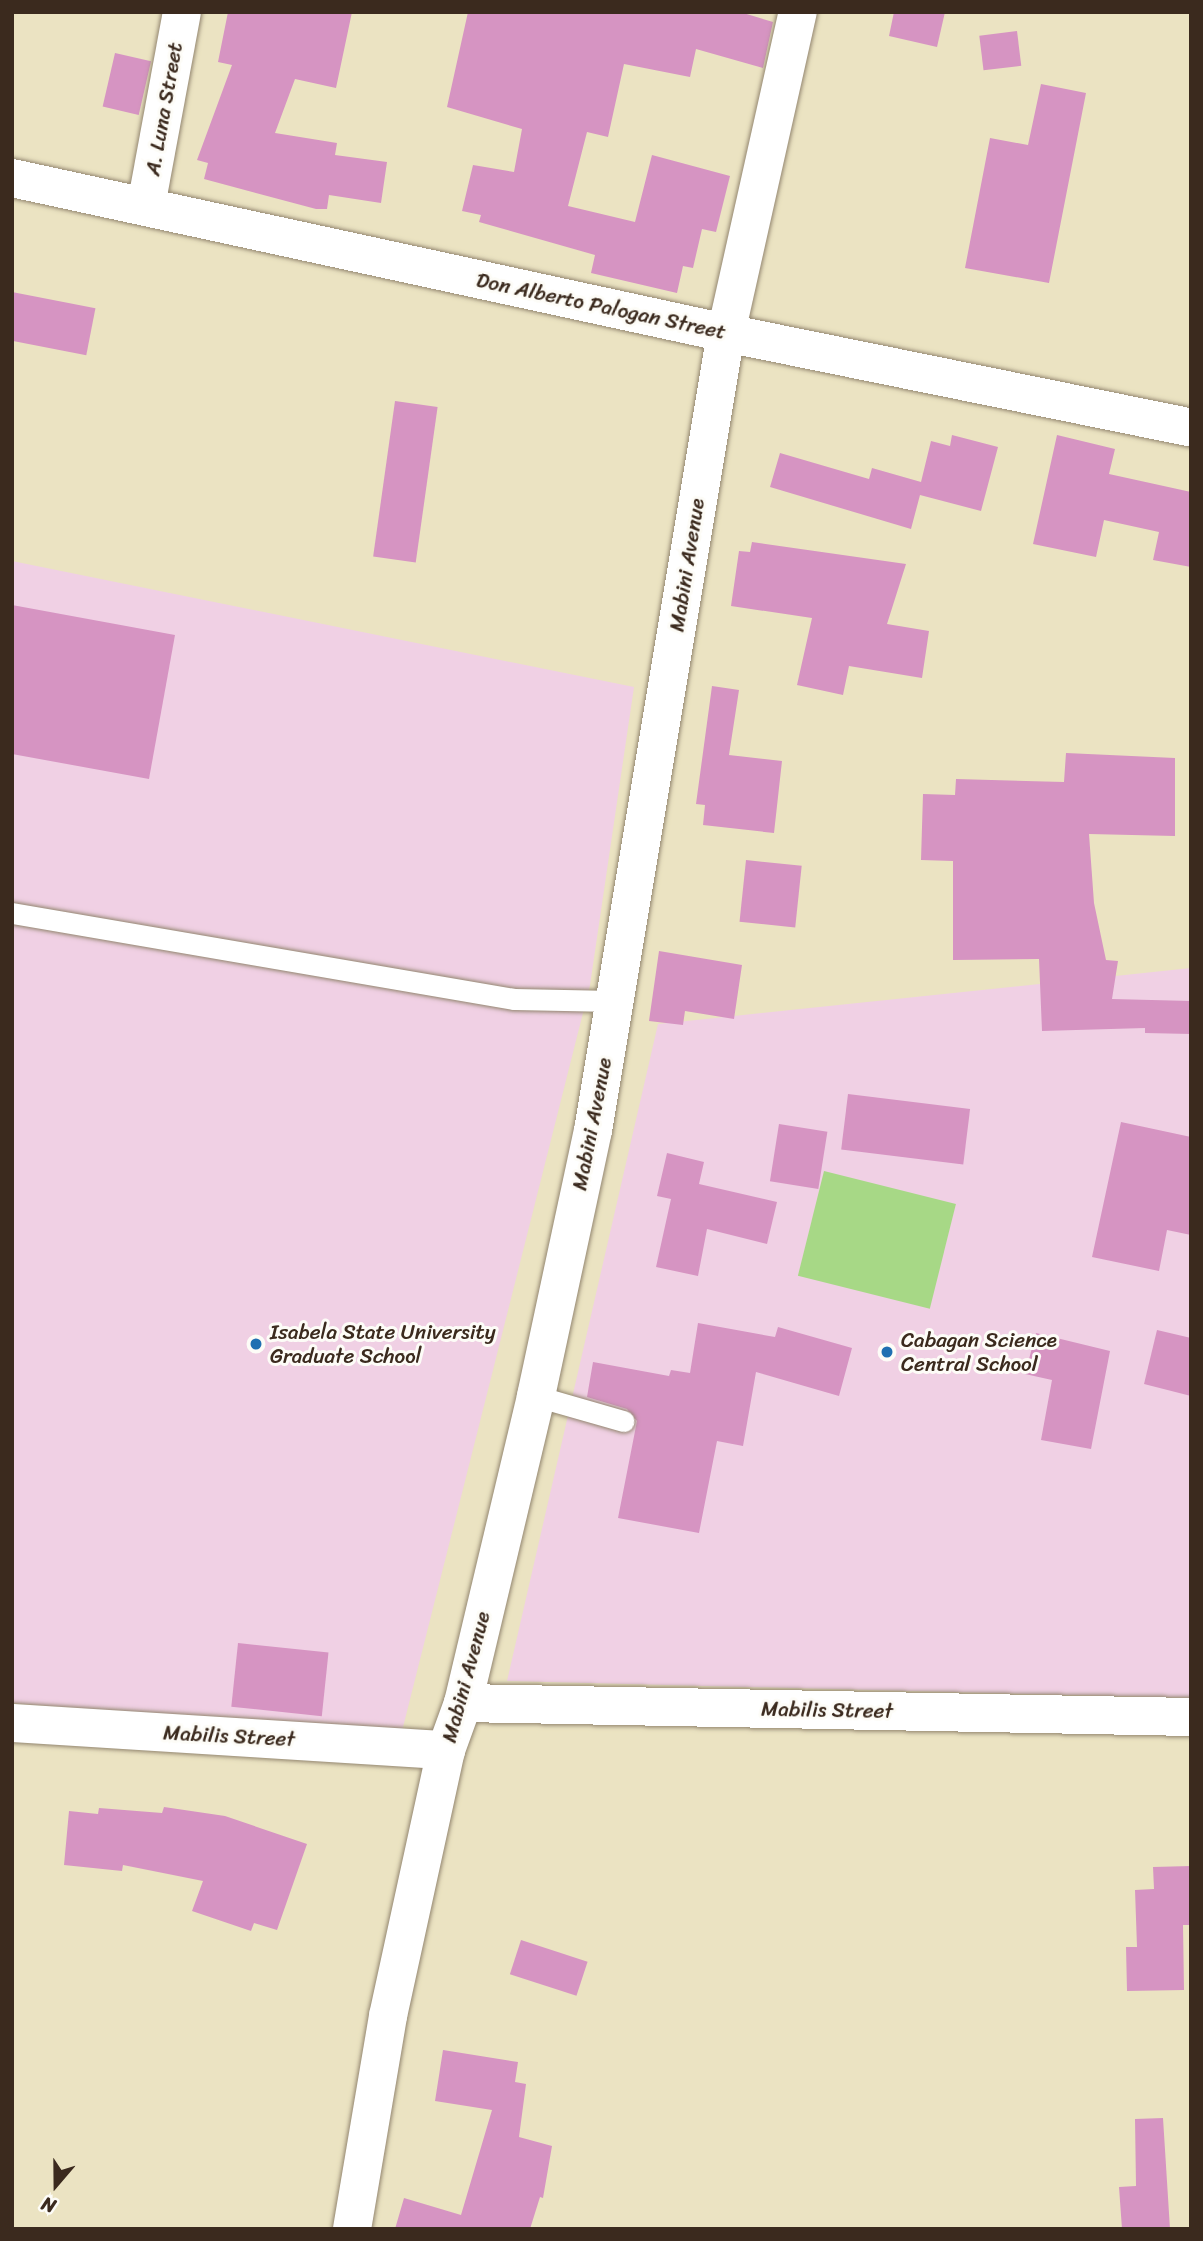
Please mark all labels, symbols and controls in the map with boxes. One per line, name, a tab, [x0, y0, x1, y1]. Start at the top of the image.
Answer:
street label: A. Luna Street	[140, 40, 188, 178]
street label: Don Alberto Palogan Street	[474, 267, 728, 345]
street label: Mabini Avenue	[664, 497, 710, 633]
street label: Mabini Avenue	[567, 1056, 617, 1192]
place label: Isabela State University Graduate School	[270, 1319, 496, 1369]
place label: Cabagan Science Central School	[901, 1327, 1057, 1377]
marker: Isabela State University Graduate School	[248, 1336, 264, 1352]
marker: Cabagan Science Central School	[879, 1344, 895, 1360]
street label: Mabini Avenue	[436, 1609, 496, 1745]
street label: Mabilis Street	[761, 1696, 893, 1724]
street label: Mabilis Street	[162, 1720, 296, 1752]
north arrow	[21, 2150, 91, 2220]
text: N	[37, 2187, 60, 2223]

